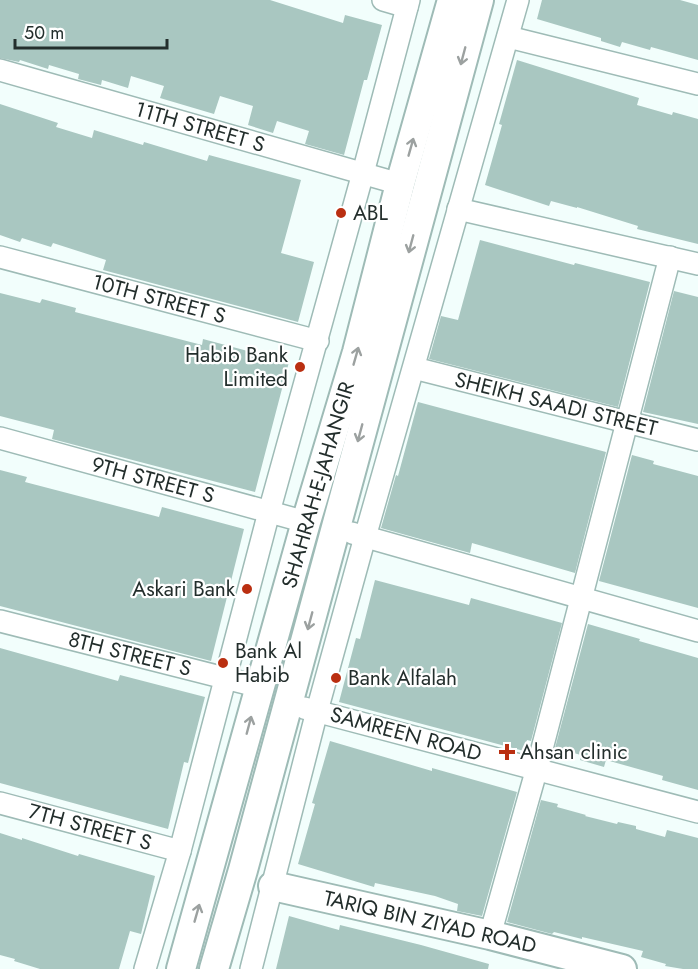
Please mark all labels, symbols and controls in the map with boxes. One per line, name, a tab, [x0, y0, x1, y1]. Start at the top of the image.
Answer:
scale bar	[15, 12, 166, 50]
text: 50 m	[24, 20, 64, 46]
one-way arrow	[457, 47, 468, 66]
street label: 11TH STREET S	[132, 94, 268, 160]
one-way arrow	[406, 138, 417, 157]
place label: ABL	[353, 198, 389, 228]
marker: ABL	[334, 206, 348, 220]
one-way arrow	[405, 235, 417, 254]
street label: 10TH STREET S	[89, 267, 229, 331]
place label: Habib Bank Limited	[185, 340, 289, 394]
one-way arrow	[351, 347, 362, 366]
marker: Habib Bank Limited	[293, 360, 307, 374]
street label: SHEIKH SAADI STREET	[452, 364, 661, 444]
street label: SHAHRAH-E-JAHANGIR	[274, 378, 362, 592]
one-way arrow	[354, 423, 366, 442]
street label: 9TH STREET S	[88, 449, 218, 511]
place label: Askari Bank	[132, 574, 236, 604]
marker: Askari Bank	[240, 582, 254, 596]
one-way arrow	[304, 611, 315, 630]
street label: 8TH STREET S	[65, 624, 195, 684]
place label: Bank Al Habib	[235, 636, 302, 690]
marker: Bank Al Habib	[216, 656, 230, 670]
place label: Bank Alfalah	[348, 663, 457, 693]
marker: Bank Alfalah	[329, 671, 343, 685]
street label: SAMREEN ROAD	[327, 699, 485, 769]
one-way arrow	[244, 716, 256, 735]
place label: Ahsan clinic	[520, 737, 628, 767]
marker: Ahsan clinic	[498, 743, 516, 761]
street label: 7TH STREET S	[25, 796, 155, 858]
street label: TARIQ BIN ZIYAD ROAD	[321, 883, 539, 961]
one-way arrow	[192, 904, 203, 923]

